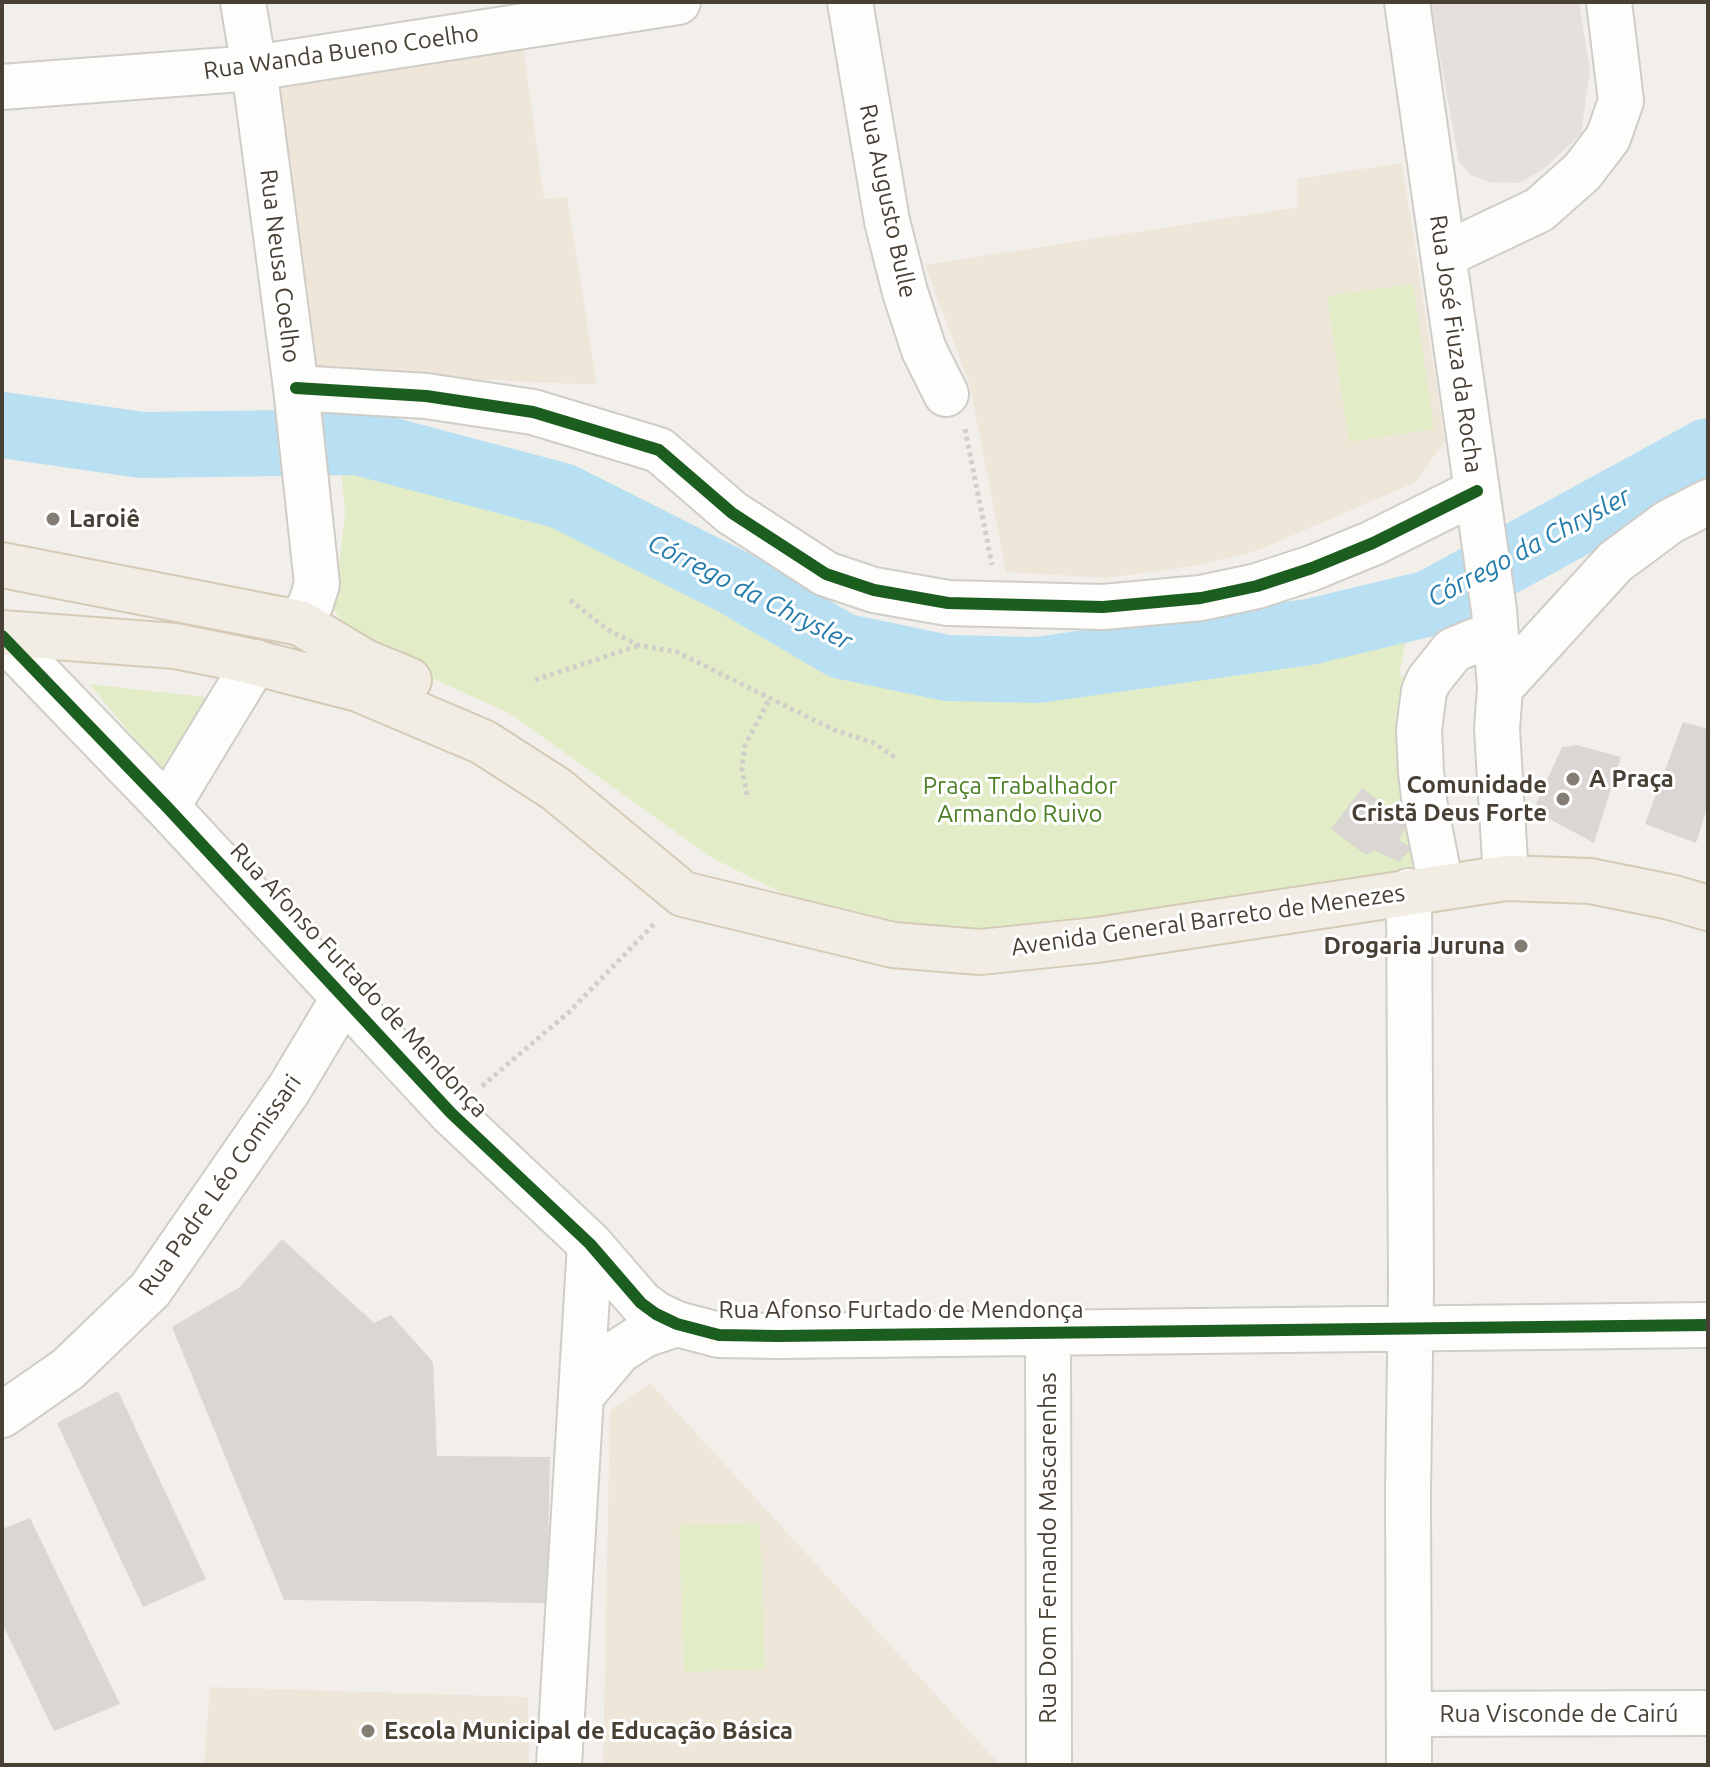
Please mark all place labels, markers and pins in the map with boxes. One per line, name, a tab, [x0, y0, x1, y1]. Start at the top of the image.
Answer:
place label: Laroiê	[69, 505, 140, 533]
marker: Laroiê	[44, 510, 62, 528]
place label: A Praça	[1589, 765, 1674, 793]
marker: A Praça	[1564, 770, 1582, 788]
place label: Comunidade Cristã Deus Forte	[1351, 771, 1547, 827]
marker: Comunidade Cristã Deus Forte	[1554, 790, 1572, 808]
place label: Drogaria Juruna	[1323, 932, 1505, 960]
marker: Drogaria Juruna	[1512, 937, 1530, 955]
place label: Escola Municipal de Educação Básica	[384, 1717, 793, 1745]
marker: Escola Municipal de Educação Básica	[359, 1722, 377, 1740]

